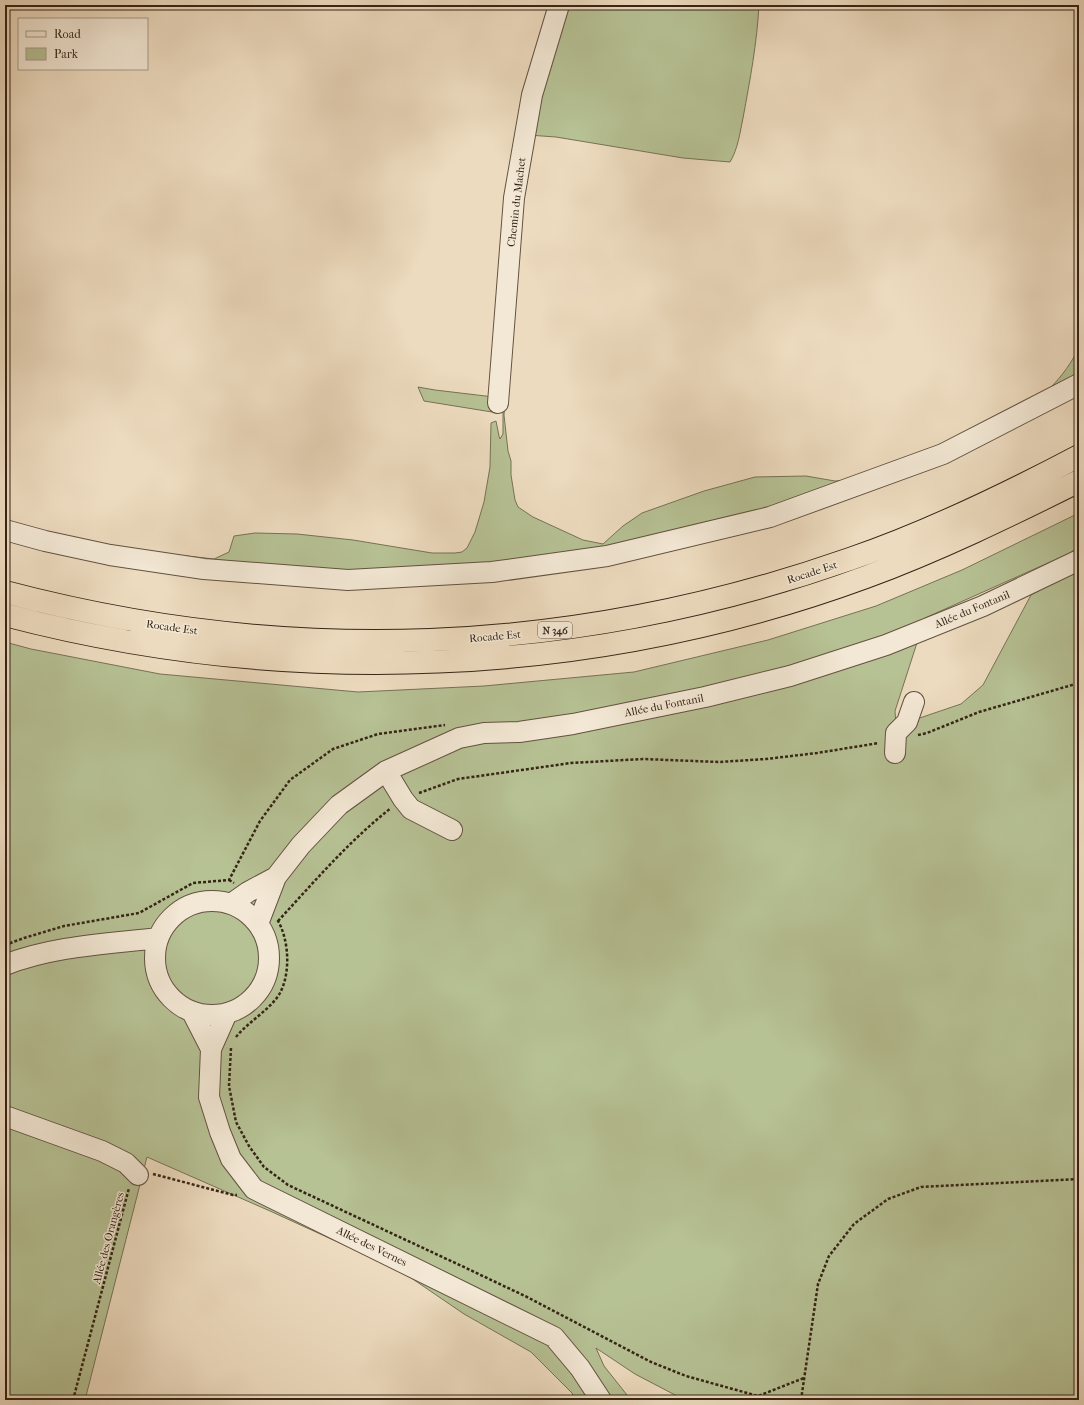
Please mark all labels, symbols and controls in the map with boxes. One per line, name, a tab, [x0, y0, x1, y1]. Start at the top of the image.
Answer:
legend	[18, 18, 148, 70]
text: Road	[54, 27, 81, 41]
text: Park	[54, 47, 79, 61]
street label: Chemin du Machet	[505, 156, 528, 248]
street label: Rocade Est	[785, 558, 839, 587]
street label: Allée du Fontanil	[932, 588, 1012, 632]
street label: Rocade Est	[145, 617, 199, 638]
road number: N 346	[538, 622, 572, 638]
street label: Rocade Est	[469, 628, 521, 645]
street label: Allée du Fontanil	[622, 691, 705, 720]
street label: Allée des Orangères	[90, 1191, 127, 1286]
street label: Allée des Vernes	[334, 1223, 409, 1269]

